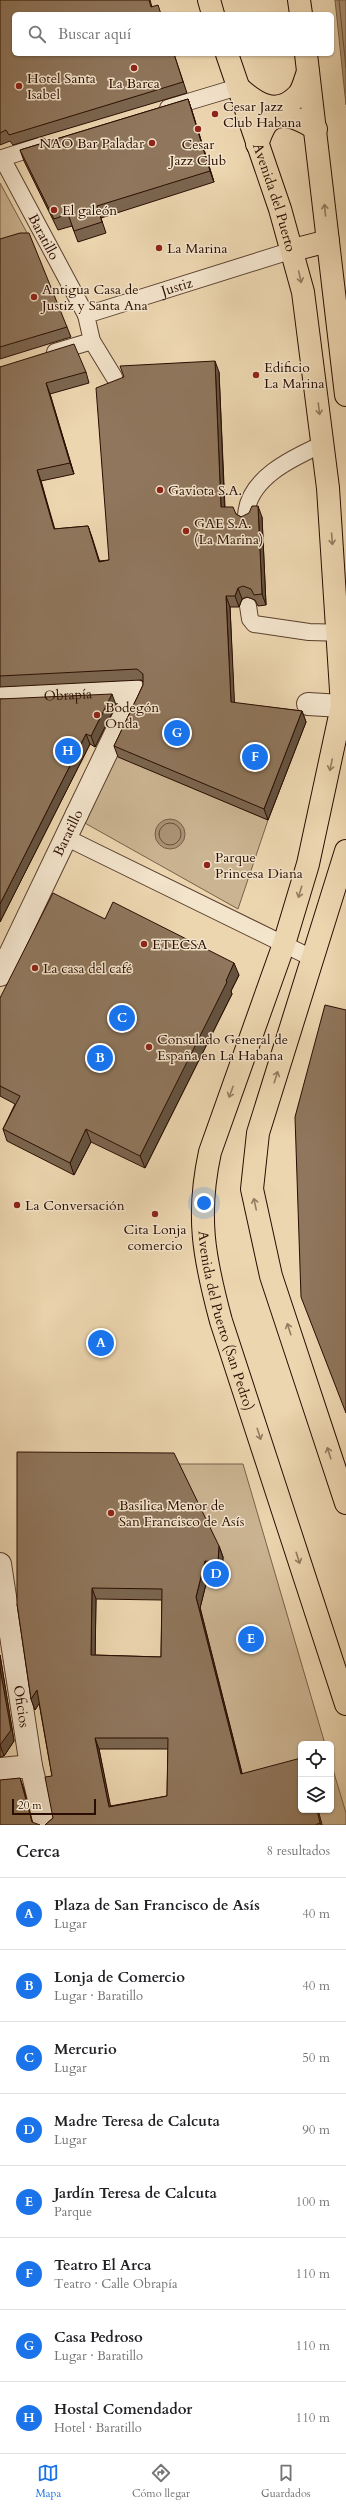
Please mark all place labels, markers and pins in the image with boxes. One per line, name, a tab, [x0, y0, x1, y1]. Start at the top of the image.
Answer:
marker: La Barca	[129, 63, 139, 73]
place label: Hotel Santa Isabel	[27, 69, 96, 104]
place label: La Barca	[108, 74, 160, 93]
marker: Hotel Santa Isabel	[14, 81, 24, 91]
place label: Cesar Jazz Club Habana	[223, 97, 302, 132]
marker: Cesar Jazz Club Habana	[210, 109, 220, 119]
marker: Cesar Jazz Club	[193, 124, 203, 134]
place label: NAO Bar Paladar	[39, 134, 145, 153]
place label: Cesar Jazz Club	[168, 135, 226, 170]
marker: NAO Bar Paladar	[147, 138, 157, 148]
place label: El galeón	[62, 201, 117, 220]
marker: El galeón	[49, 205, 59, 215]
place label: La Marina	[167, 239, 228, 258]
marker: La Marina	[154, 243, 164, 253]
place label: Antigua Casa de Justiz y Santa Ana	[40, 280, 148, 315]
marker: Antigua Casa de Justiz y Santa Ana	[29, 292, 39, 302]
place label: Edificio La Marina	[264, 358, 325, 393]
marker: Edificio La Marina	[251, 370, 261, 380]
place label: Gaviota S.A.	[168, 481, 242, 500]
marker: Gaviota S.A.	[155, 485, 165, 495]
place label: GAE S.A. (La Marina)	[194, 514, 263, 549]
marker: GAE S.A. (La Marina)	[181, 526, 191, 536]
place label: Bodegón Onda	[105, 698, 159, 733]
marker: Bodegón Onda	[92, 710, 102, 720]
pin: G	[164, 718, 190, 748]
pin: H	[55, 736, 81, 766]
pin: F	[242, 742, 268, 772]
place label: Parque Princesa Diana	[215, 848, 303, 883]
marker: Parque Princesa Diana	[202, 860, 212, 870]
place label: ETECSA	[152, 935, 207, 954]
marker: ETECSA	[139, 939, 149, 949]
place label: La casa del café	[43, 959, 132, 978]
marker: La casa del café	[30, 963, 40, 973]
pin: C	[109, 1003, 135, 1033]
place label: Consulado General de España en La Habana	[157, 1030, 288, 1065]
marker: Consulado General de España en La Habana	[144, 1042, 154, 1052]
pin: B	[87, 1043, 113, 1073]
place label: La Conversación	[25, 1196, 125, 1215]
marker: La Conversación	[12, 1200, 22, 1210]
marker: Cita Lonja comercio	[150, 1209, 160, 1219]
place label: Cita Lonja comercio	[124, 1220, 186, 1255]
pin: A	[88, 1328, 114, 1358]
place label: Basilica Menor de San Francisco de Asís	[119, 1496, 245, 1531]
marker: Basilica Menor de San Francisco de Asís	[106, 1508, 116, 1518]
pin: D	[203, 1559, 229, 1589]
pin: E	[238, 1624, 264, 1654]

